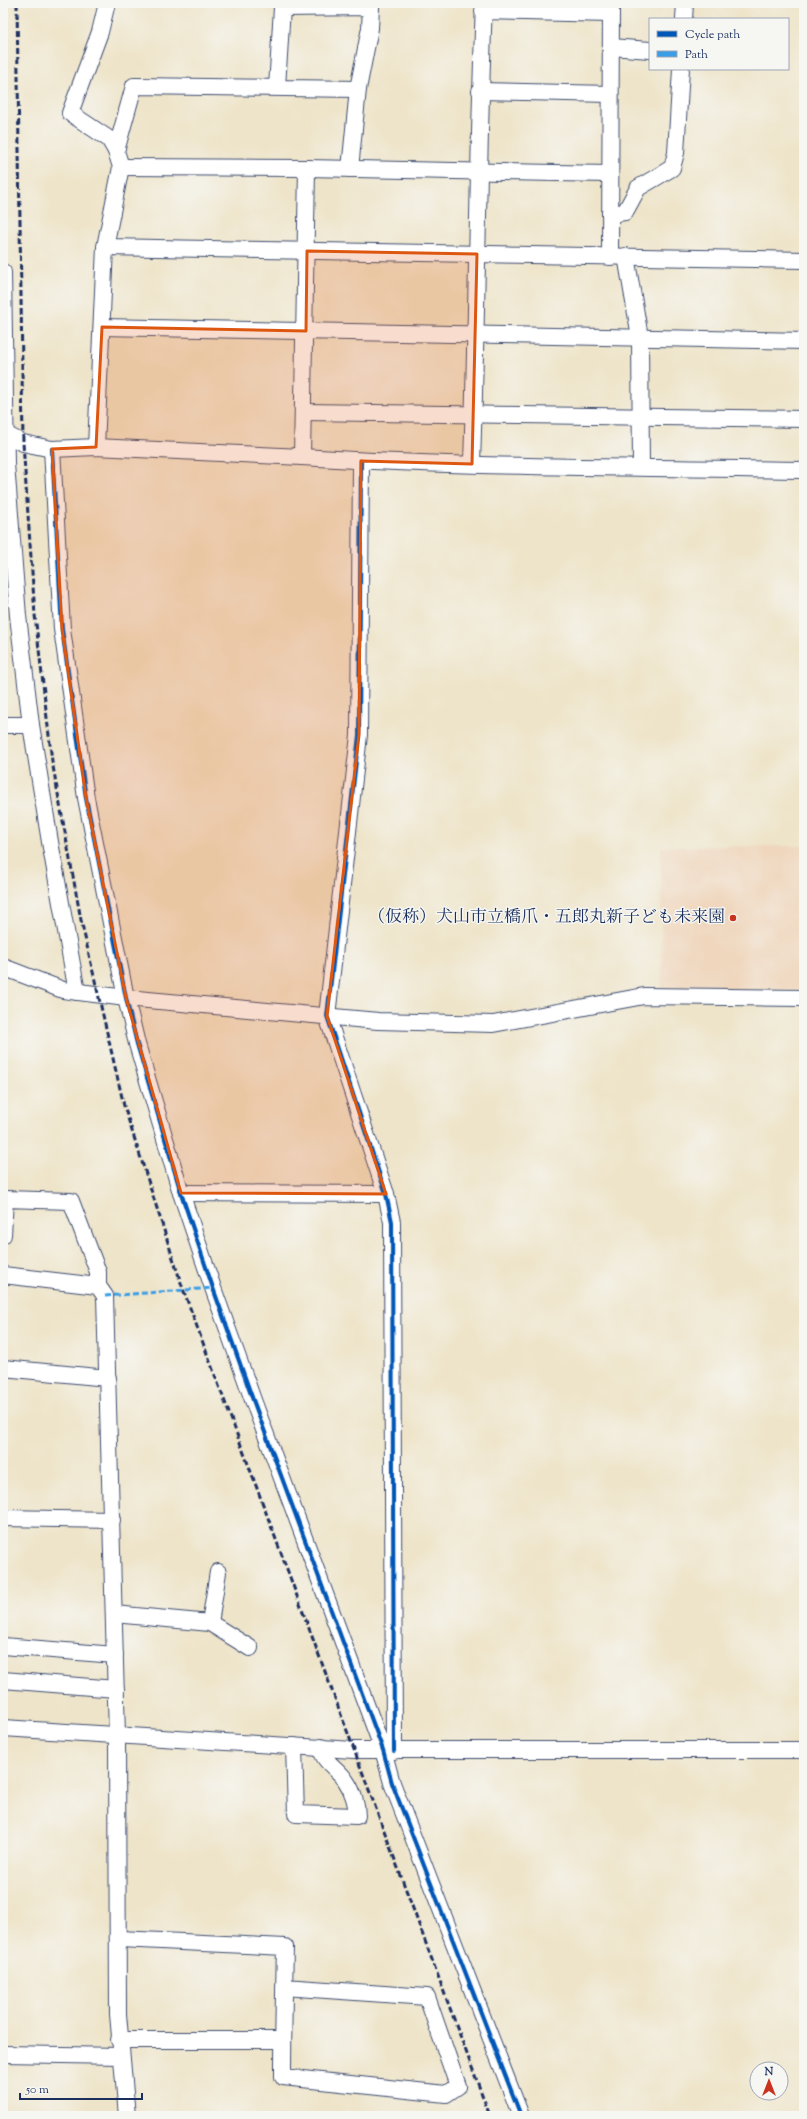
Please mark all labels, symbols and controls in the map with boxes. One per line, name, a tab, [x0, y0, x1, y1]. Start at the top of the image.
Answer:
legend	[649, 18, 789, 70]
text: Cycle path	[685, 26, 740, 44]
text: Path	[685, 46, 708, 64]
place label: （仮称）犬山市立橋爪・五郎丸新子ども未来園	[368, 906, 725, 930]
marker: （仮称）犬山市立橋爪・五郎丸新子ども未来園	[728, 913, 738, 923]
north arrow	[749, 2061, 789, 2101]
text: N	[764, 2064, 774, 2080]
scale bar	[20, 2075, 142, 2101]
text: 50 m	[25, 2081, 49, 2099]

